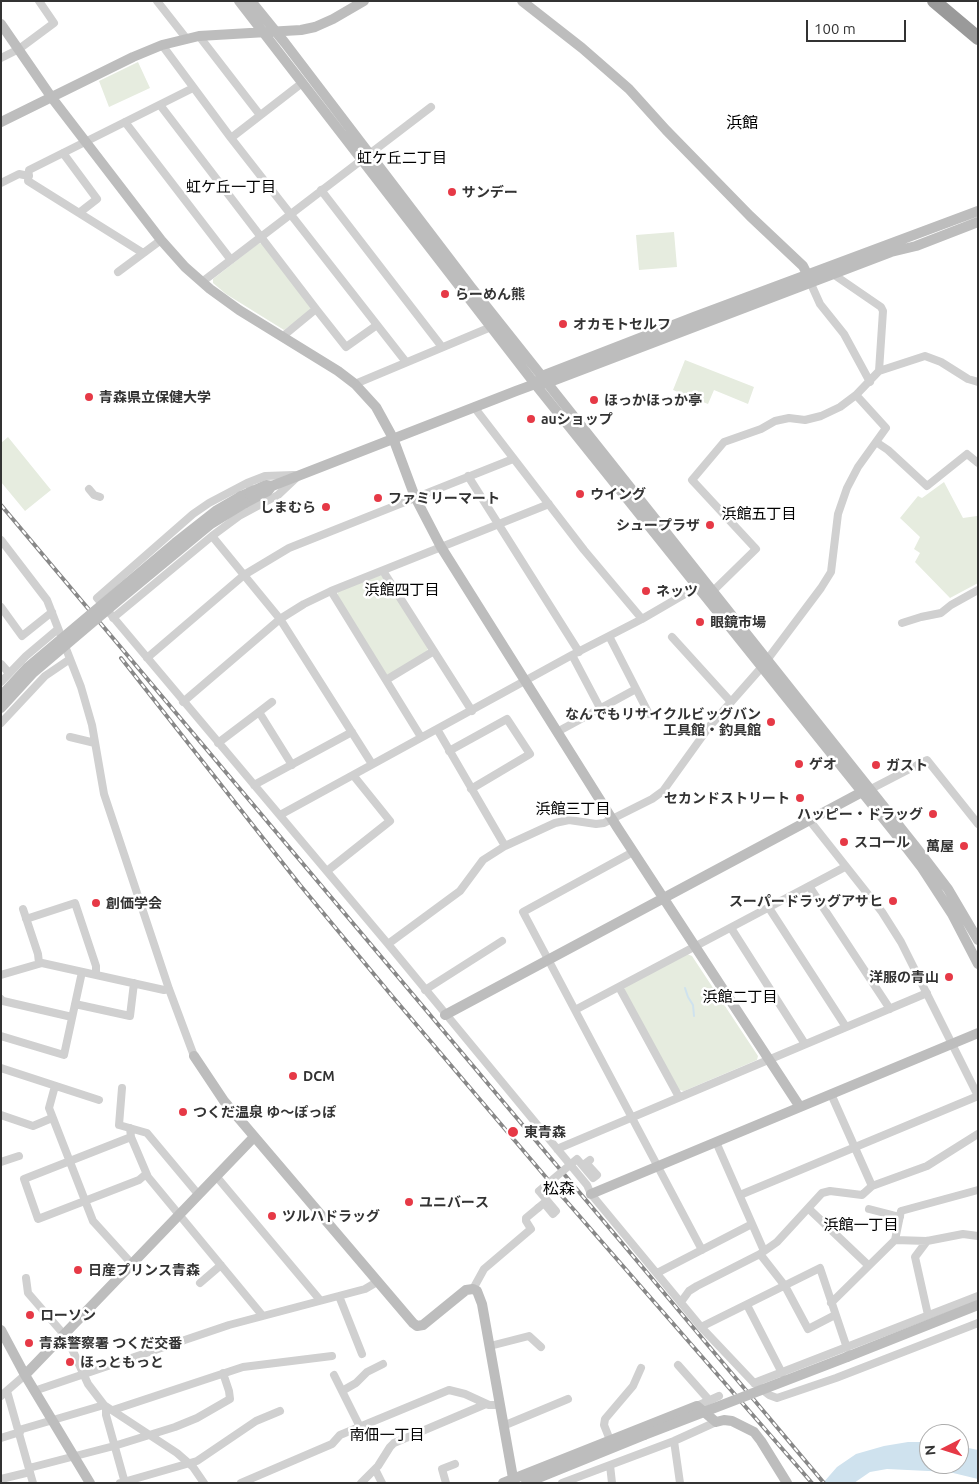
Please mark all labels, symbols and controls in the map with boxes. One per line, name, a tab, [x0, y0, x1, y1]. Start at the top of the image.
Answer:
scale bar	[809, 10, 909, 42]
text: 100 m	[814, 20, 856, 37]
district label: 浜館	[726, 113, 758, 133]
district label: 虹ケ丘二丁目	[357, 149, 447, 167]
district label: 虹ケ丘一丁目	[186, 178, 276, 196]
place label: サンデー	[462, 184, 518, 200]
marker: サンデー	[446, 186, 458, 198]
place label: らーめん熊	[455, 286, 525, 302]
marker: らーめん熊	[439, 288, 451, 300]
place label: オカモトセルフ	[573, 316, 671, 332]
marker: オカモトセルフ	[557, 318, 569, 330]
place label: 青森県立保健大学	[99, 389, 211, 405]
marker: 青森県立保健大学	[83, 391, 95, 403]
place label: ほっかほっか亭	[604, 392, 702, 408]
marker: ほっかほっか亭	[588, 394, 600, 406]
place label: auショップ	[541, 411, 613, 427]
marker: auショップ	[525, 413, 537, 425]
place label: ウイング	[590, 486, 646, 502]
marker: ウイング	[574, 488, 586, 500]
place label: ファミリーマート	[388, 490, 500, 506]
marker: ファミリーマート	[372, 492, 384, 504]
place label: しまむら	[260, 499, 316, 515]
marker: しまむら	[320, 501, 332, 513]
district label: 浜館五丁目	[722, 505, 796, 523]
place label: シュープラザ	[616, 517, 700, 533]
marker: シュープラザ	[704, 519, 716, 531]
district label: 浜館四丁目	[365, 581, 439, 599]
place label: ネッツ	[656, 583, 698, 599]
marker: ネッツ	[640, 585, 652, 597]
place label: 眼鏡市場	[710, 614, 766, 630]
marker: 眼鏡市場	[694, 616, 706, 628]
place label: なんでもリサイクルビッグバン 工具館・釣具館	[565, 706, 761, 739]
marker: なんでもリサイクルビッグバン 工具館・釣具館	[765, 716, 777, 728]
place label: ゲオ	[809, 756, 837, 772]
place label: ガスト	[886, 757, 928, 773]
marker: ゲオ	[793, 758, 805, 770]
marker: ガスト	[870, 759, 882, 771]
place label: セカンドストリート	[664, 790, 790, 806]
marker: セカンドストリート	[794, 792, 806, 804]
district label: 浜館三丁目	[536, 800, 610, 818]
place label: ハッピー・ドラッグ	[797, 806, 923, 822]
marker: ハッピー・ドラッグ	[927, 808, 939, 820]
place label: スコール	[854, 834, 910, 850]
marker: スコール	[838, 836, 850, 848]
place label: 萬屋	[926, 838, 954, 854]
marker: 萬屋	[958, 840, 970, 852]
place label: スーパードラッグアサヒ	[729, 893, 883, 909]
place label: 創価学会	[106, 895, 162, 911]
marker: スーパードラッグアサヒ	[887, 895, 899, 907]
marker: 創価学会	[90, 897, 102, 909]
place label: 洋服の青山	[869, 969, 939, 985]
marker: 洋服の青山	[943, 971, 955, 983]
district label: 浜館二丁目	[703, 988, 777, 1006]
place label: DCM	[303, 1068, 335, 1084]
marker: DCM	[287, 1070, 299, 1082]
place label: つくだ温泉 ゆ～ぽっぽ	[193, 1104, 336, 1120]
marker: つくだ温泉 ゆ～ぽっぽ	[177, 1106, 189, 1118]
place label: 東青森	[524, 1124, 566, 1140]
marker: 東青森	[506, 1125, 520, 1139]
district label: 松森	[543, 1179, 575, 1199]
place label: ユニバース	[419, 1194, 489, 1210]
marker: ユニバース	[403, 1196, 415, 1208]
place label: ツルハドラッグ	[282, 1208, 380, 1224]
marker: ツルハドラッグ	[266, 1210, 278, 1222]
district label: 浜館一丁目	[824, 1216, 898, 1234]
place label: 日産プリンス青森	[88, 1262, 200, 1278]
marker: 日産プリンス青森	[72, 1264, 84, 1276]
place label: ローソン	[40, 1307, 96, 1323]
marker: ローソン	[24, 1309, 36, 1321]
place label: 青森警察署 つくだ交番	[39, 1335, 182, 1351]
marker: 青森警察署 つくだ交番	[23, 1337, 35, 1349]
place label: ほっともっと	[80, 1354, 164, 1370]
marker: ほっともっと	[64, 1356, 76, 1368]
north arrow	[919, 1424, 969, 1474]
district label: 南佃一丁目	[350, 1426, 424, 1444]
text: N	[922, 1444, 938, 1456]

